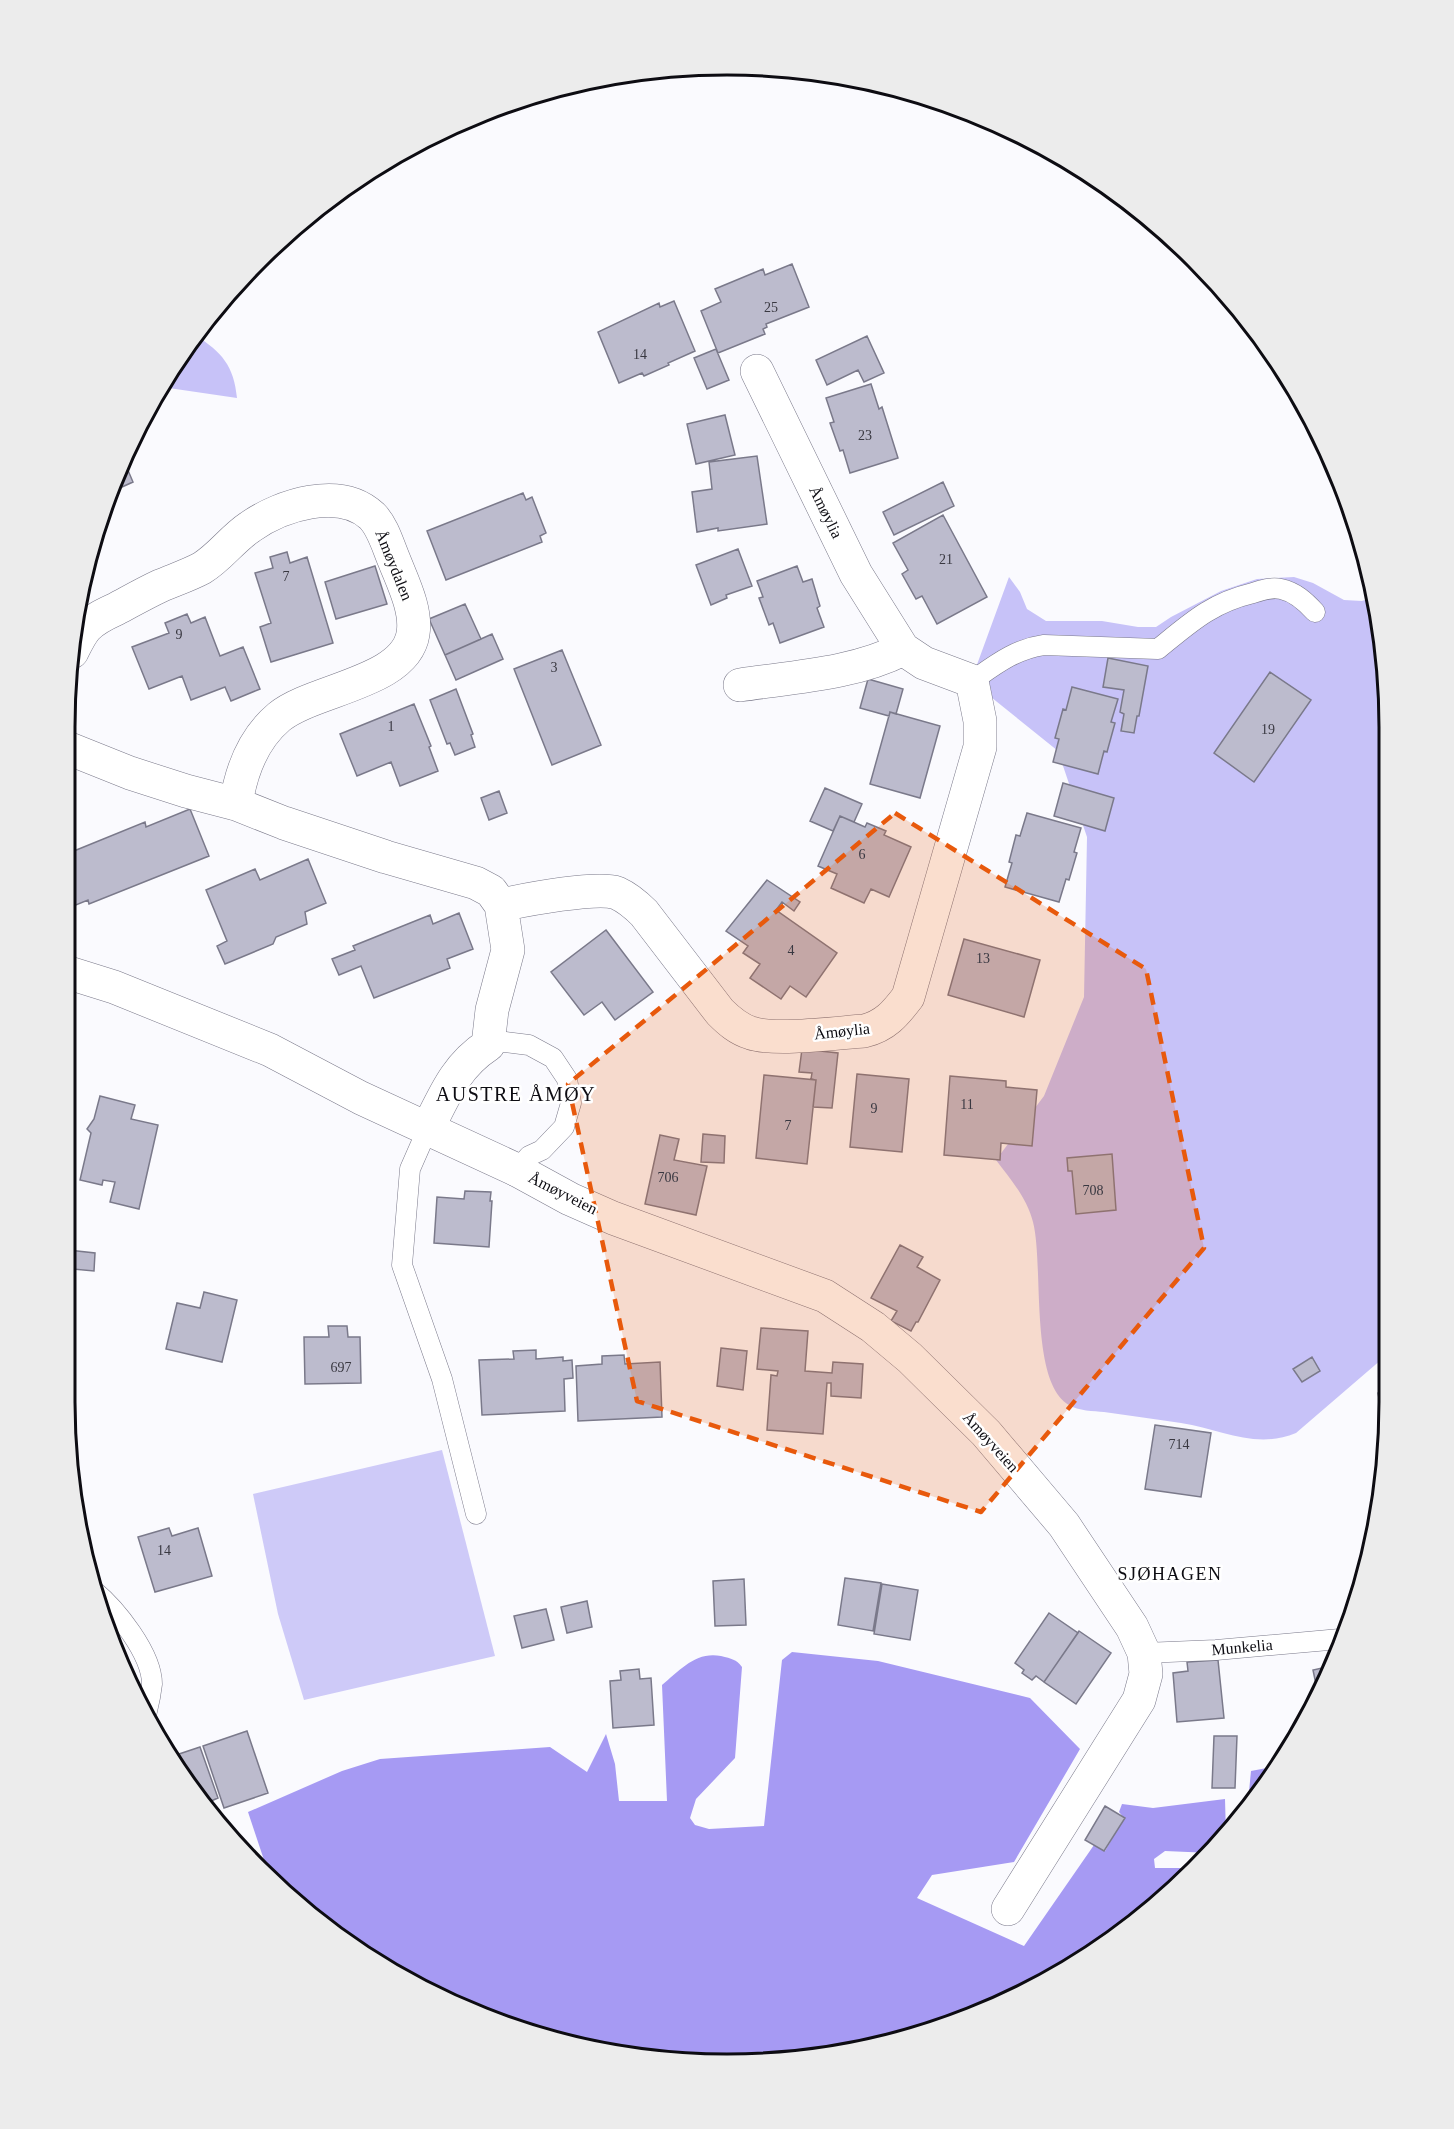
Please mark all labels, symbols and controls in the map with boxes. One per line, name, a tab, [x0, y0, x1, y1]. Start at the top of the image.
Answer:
house number: 25	[764, 300, 778, 315]
house number: 14	[633, 347, 647, 362]
house number: 23	[858, 428, 872, 443]
street label: Åmøylia	[805, 483, 846, 541]
street label: Åmøydalen	[371, 527, 416, 603]
house number: 21	[939, 552, 953, 567]
house number: 7	[283, 569, 290, 584]
house number: 9	[176, 627, 183, 642]
house number: 3	[551, 660, 558, 675]
house number: 1	[388, 719, 395, 734]
house number: 19	[1261, 722, 1275, 737]
house number: 6	[859, 847, 866, 862]
house number: 4	[788, 943, 795, 958]
house number: 13	[976, 951, 990, 966]
street label: Åmøylia	[813, 1020, 871, 1043]
district label: AUSTRE ÅMØY	[436, 1083, 596, 1105]
house number: 11	[960, 1097, 974, 1112]
house number: 9	[871, 1101, 878, 1116]
house number: 7	[785, 1118, 792, 1133]
street label: Åmøyveien	[525, 1168, 600, 1218]
house number: 706	[658, 1170, 679, 1185]
house number: 708	[1083, 1183, 1104, 1198]
house number: 697	[331, 1360, 352, 1375]
street label: Åmøyveien	[959, 1409, 1022, 1476]
house number: 714	[1169, 1437, 1190, 1452]
house number: 14	[157, 1543, 171, 1558]
district label: SJØHAGEN	[1117, 1564, 1223, 1584]
street label: Munkelia	[1211, 1636, 1273, 1658]

